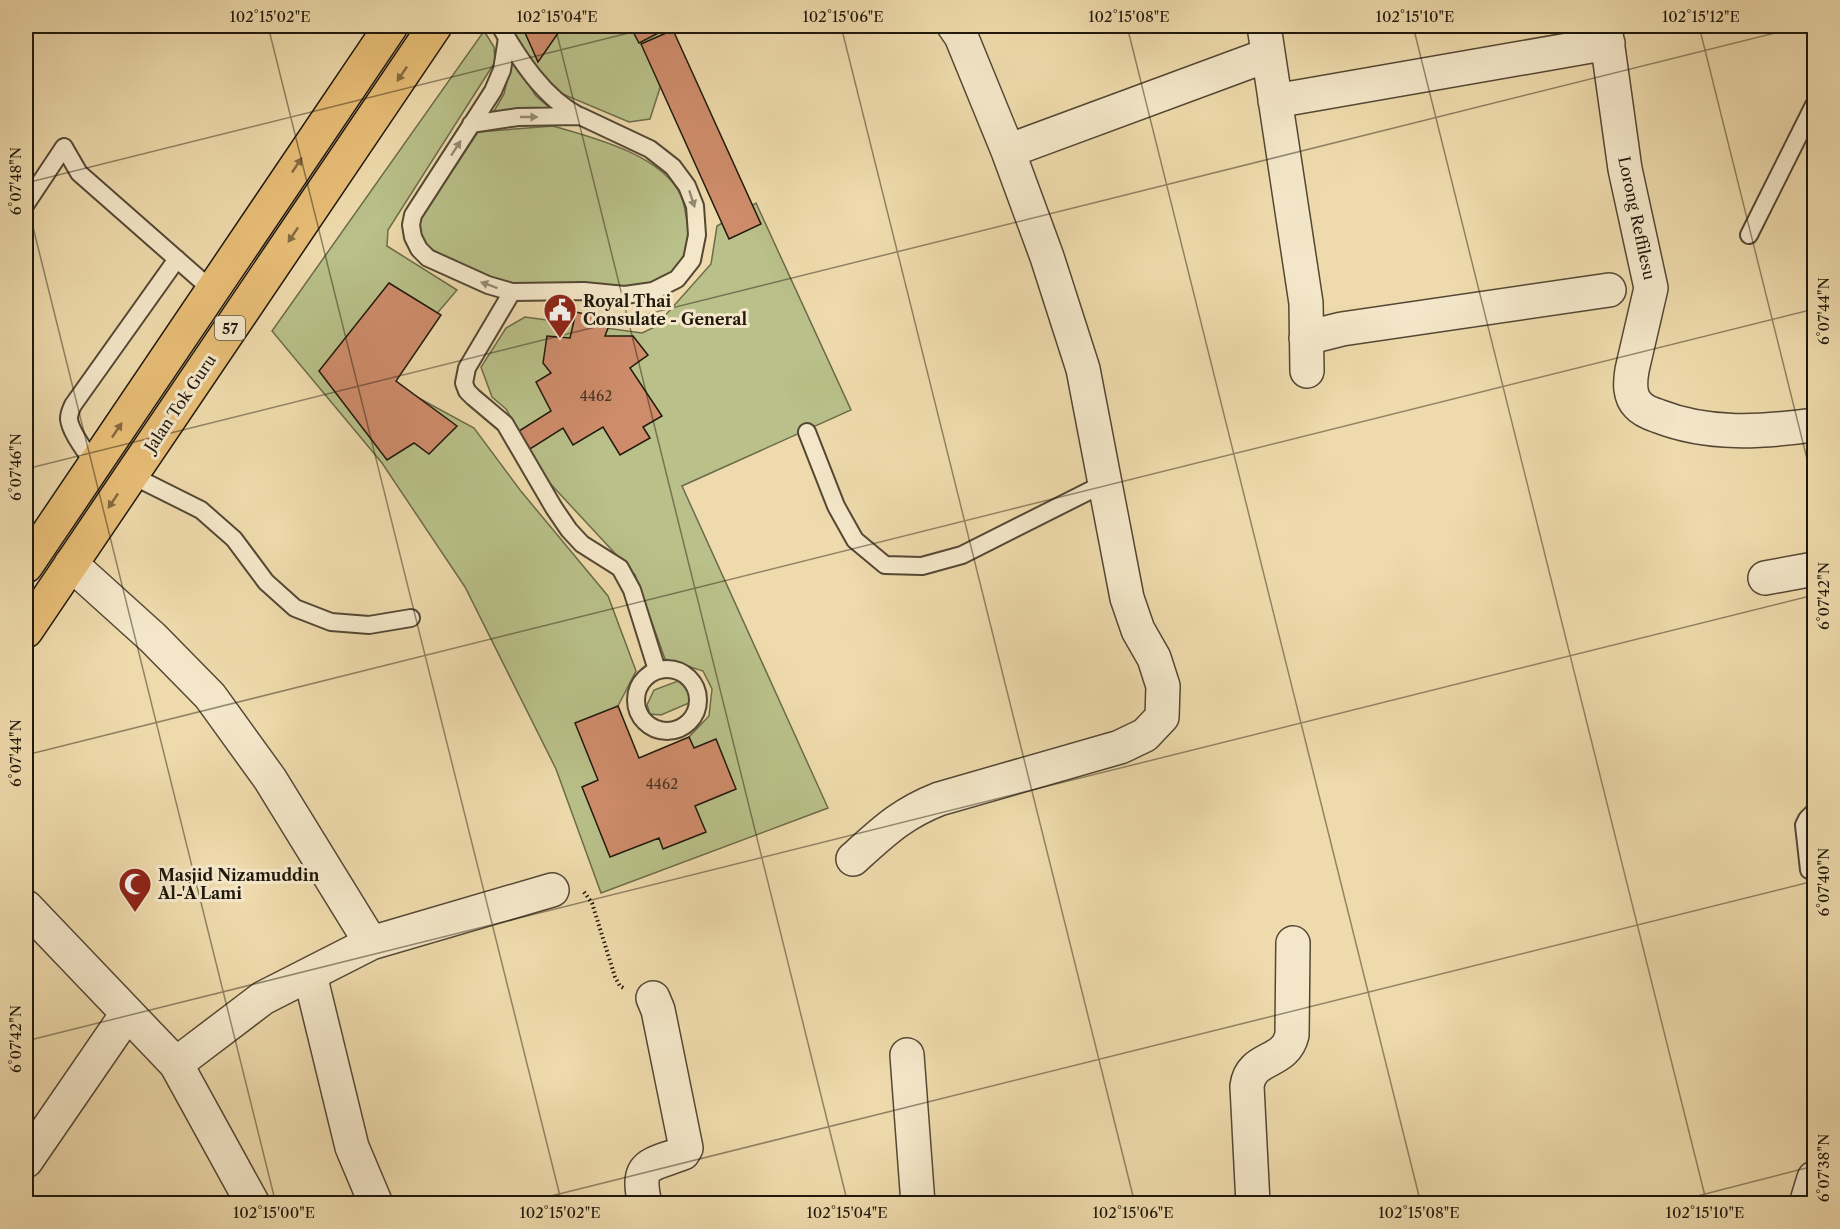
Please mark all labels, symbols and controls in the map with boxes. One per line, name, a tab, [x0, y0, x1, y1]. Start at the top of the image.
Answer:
text: 102°15'02"E	[229, 7, 311, 26]
text: 102°15'04"E	[516, 7, 598, 26]
text: 102°15'06"E	[802, 7, 884, 26]
text: 102°15'08"E	[1088, 7, 1170, 26]
text: 102°15'10"E	[1376, 7, 1454, 26]
text: 102°15'12"E	[1662, 7, 1740, 26]
one-way arrow	[397, 66, 408, 82]
one-way arrow	[519, 112, 538, 122]
one-way arrow	[450, 140, 461, 156]
text: 6°07'48"N	[6, 147, 25, 215]
street label: Lorong Reffilesu	[1614, 154, 1660, 282]
one-way arrow	[291, 157, 303, 173]
one-way arrow	[687, 190, 697, 208]
one-way arrow	[287, 227, 299, 243]
text: 6°07'44"N	[1814, 277, 1833, 345]
one-way arrow	[480, 279, 498, 289]
place label: Royal Thai Consulate - General	[583, 291, 748, 329]
public building icon: Royal Thai Consulate - General	[542, 292, 578, 339]
road number: 57	[215, 316, 245, 340]
street label: Jalan Tok Guru	[138, 350, 220, 458]
house number: 4462	[580, 387, 612, 405]
one-way arrow	[111, 423, 123, 439]
text: 6°07'46"N	[6, 433, 25, 501]
one-way arrow	[107, 493, 119, 509]
text: 6°07'42"N	[1814, 562, 1833, 630]
text: 6°07'44"N	[6, 719, 25, 787]
house number: 4462	[646, 775, 678, 793]
text: 6°07'40"N	[1814, 848, 1833, 916]
place label: Masjid Nizamuddin Al-'A Lami	[157, 865, 319, 903]
mosque icon: Masjid Nizamuddin Al-'A Lami	[117, 866, 153, 913]
text: 6°07'42"N	[6, 1005, 25, 1073]
text: 6°07'38"N	[1814, 1134, 1833, 1202]
text: 102°15'00"E	[233, 1203, 315, 1222]
text: 102°15'02"E	[519, 1203, 601, 1222]
text: 102°15'04"E	[806, 1203, 888, 1222]
text: 102°15'06"E	[1092, 1203, 1174, 1222]
text: 102°15'08"E	[1378, 1203, 1460, 1222]
text: 102°15'10"E	[1666, 1203, 1744, 1222]

